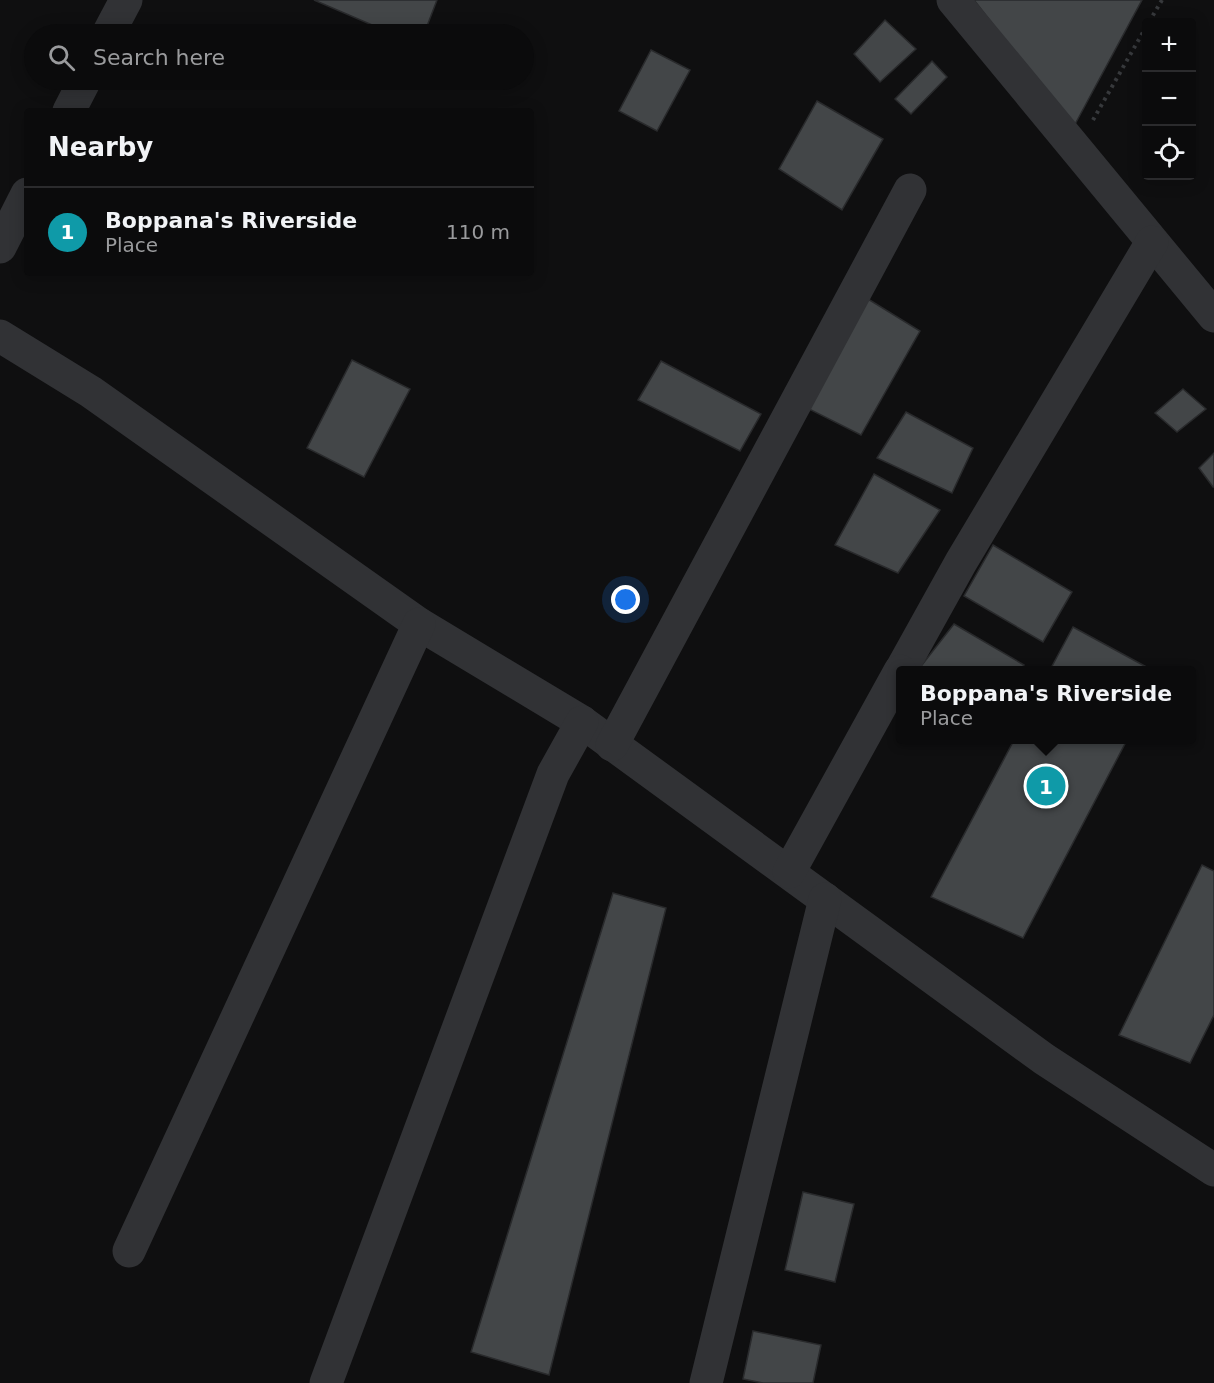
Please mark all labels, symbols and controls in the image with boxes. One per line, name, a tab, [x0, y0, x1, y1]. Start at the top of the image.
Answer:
map controls	[1142, 18, 1196, 180]
button: +	[1142, 18, 1196, 72]
search box	[24, 24, 534, 90]
icon: search	[45, 41, 78, 74]
text: Search here	[93, 45, 225, 70]
button: −	[1142, 72, 1196, 126]
button: locate	[1142, 126, 1196, 180]
text: Nearby	[48, 132, 153, 162]
text: Boppana's Riverside	[105, 208, 357, 233]
text: 1	[61, 220, 74, 244]
text: 110 m	[446, 220, 510, 244]
text: Place	[105, 233, 158, 257]
your location	[611, 585, 640, 614]
popup	[896, 666, 1196, 744]
text: Boppana's Riverside	[920, 681, 1172, 706]
text: Place	[920, 706, 973, 730]
pin: 1	[1026, 764, 1066, 808]

